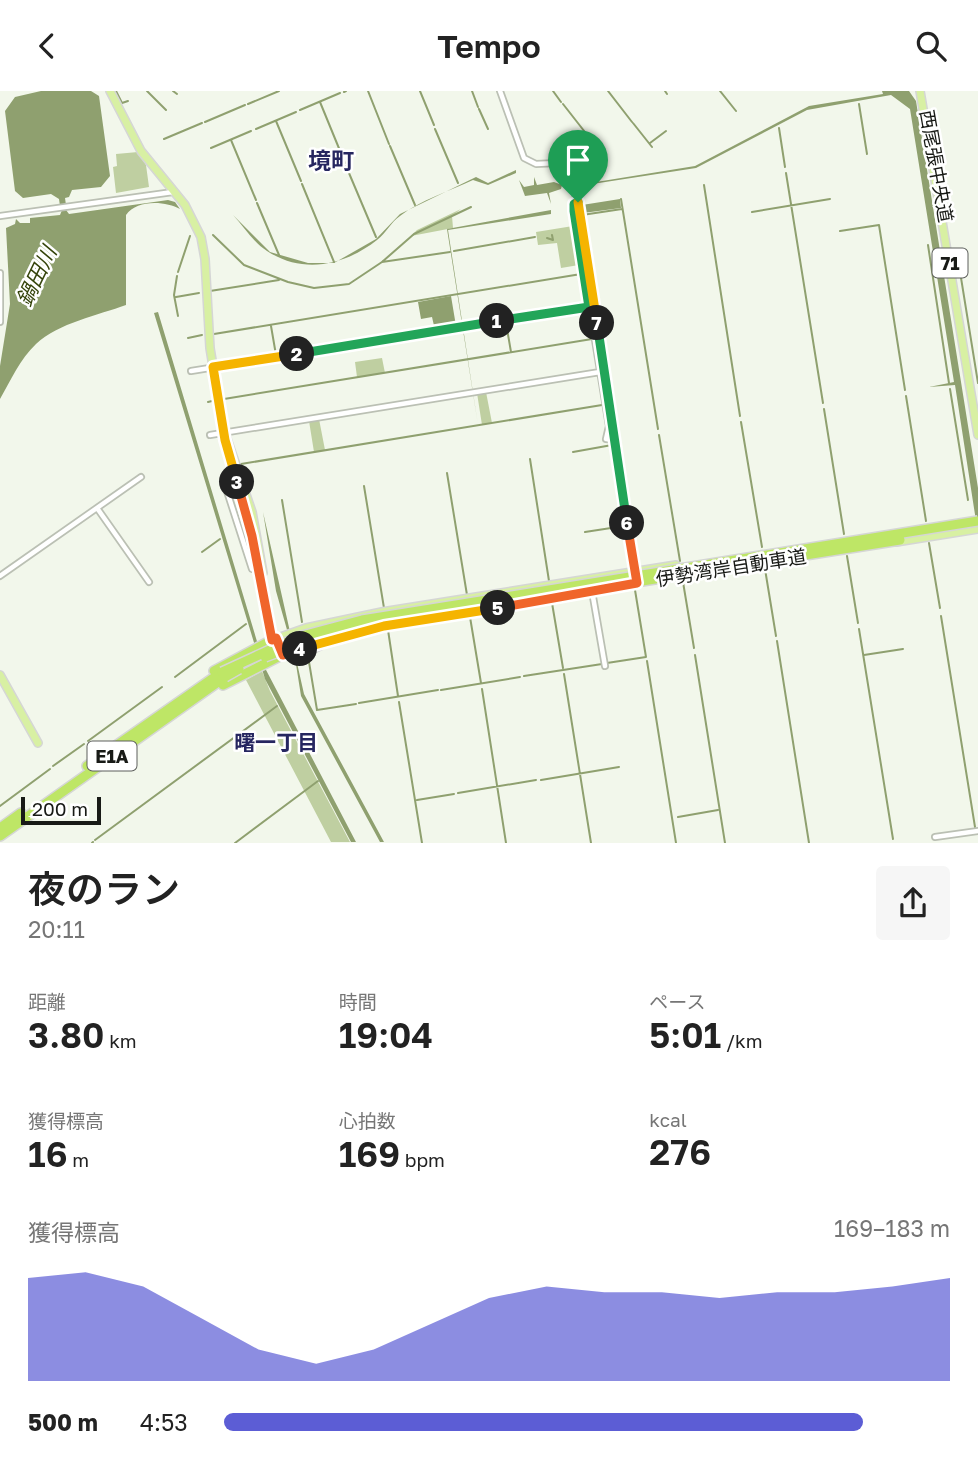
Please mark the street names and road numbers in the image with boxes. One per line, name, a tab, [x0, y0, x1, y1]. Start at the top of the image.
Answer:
street label: 西尾張中央道	[916, 108, 958, 224]
road number: 71	[932, 249, 968, 278]
street label: 伊勢湾岸自動車道	[654, 544, 808, 590]
road number: E1A	[88, 741, 136, 771]

